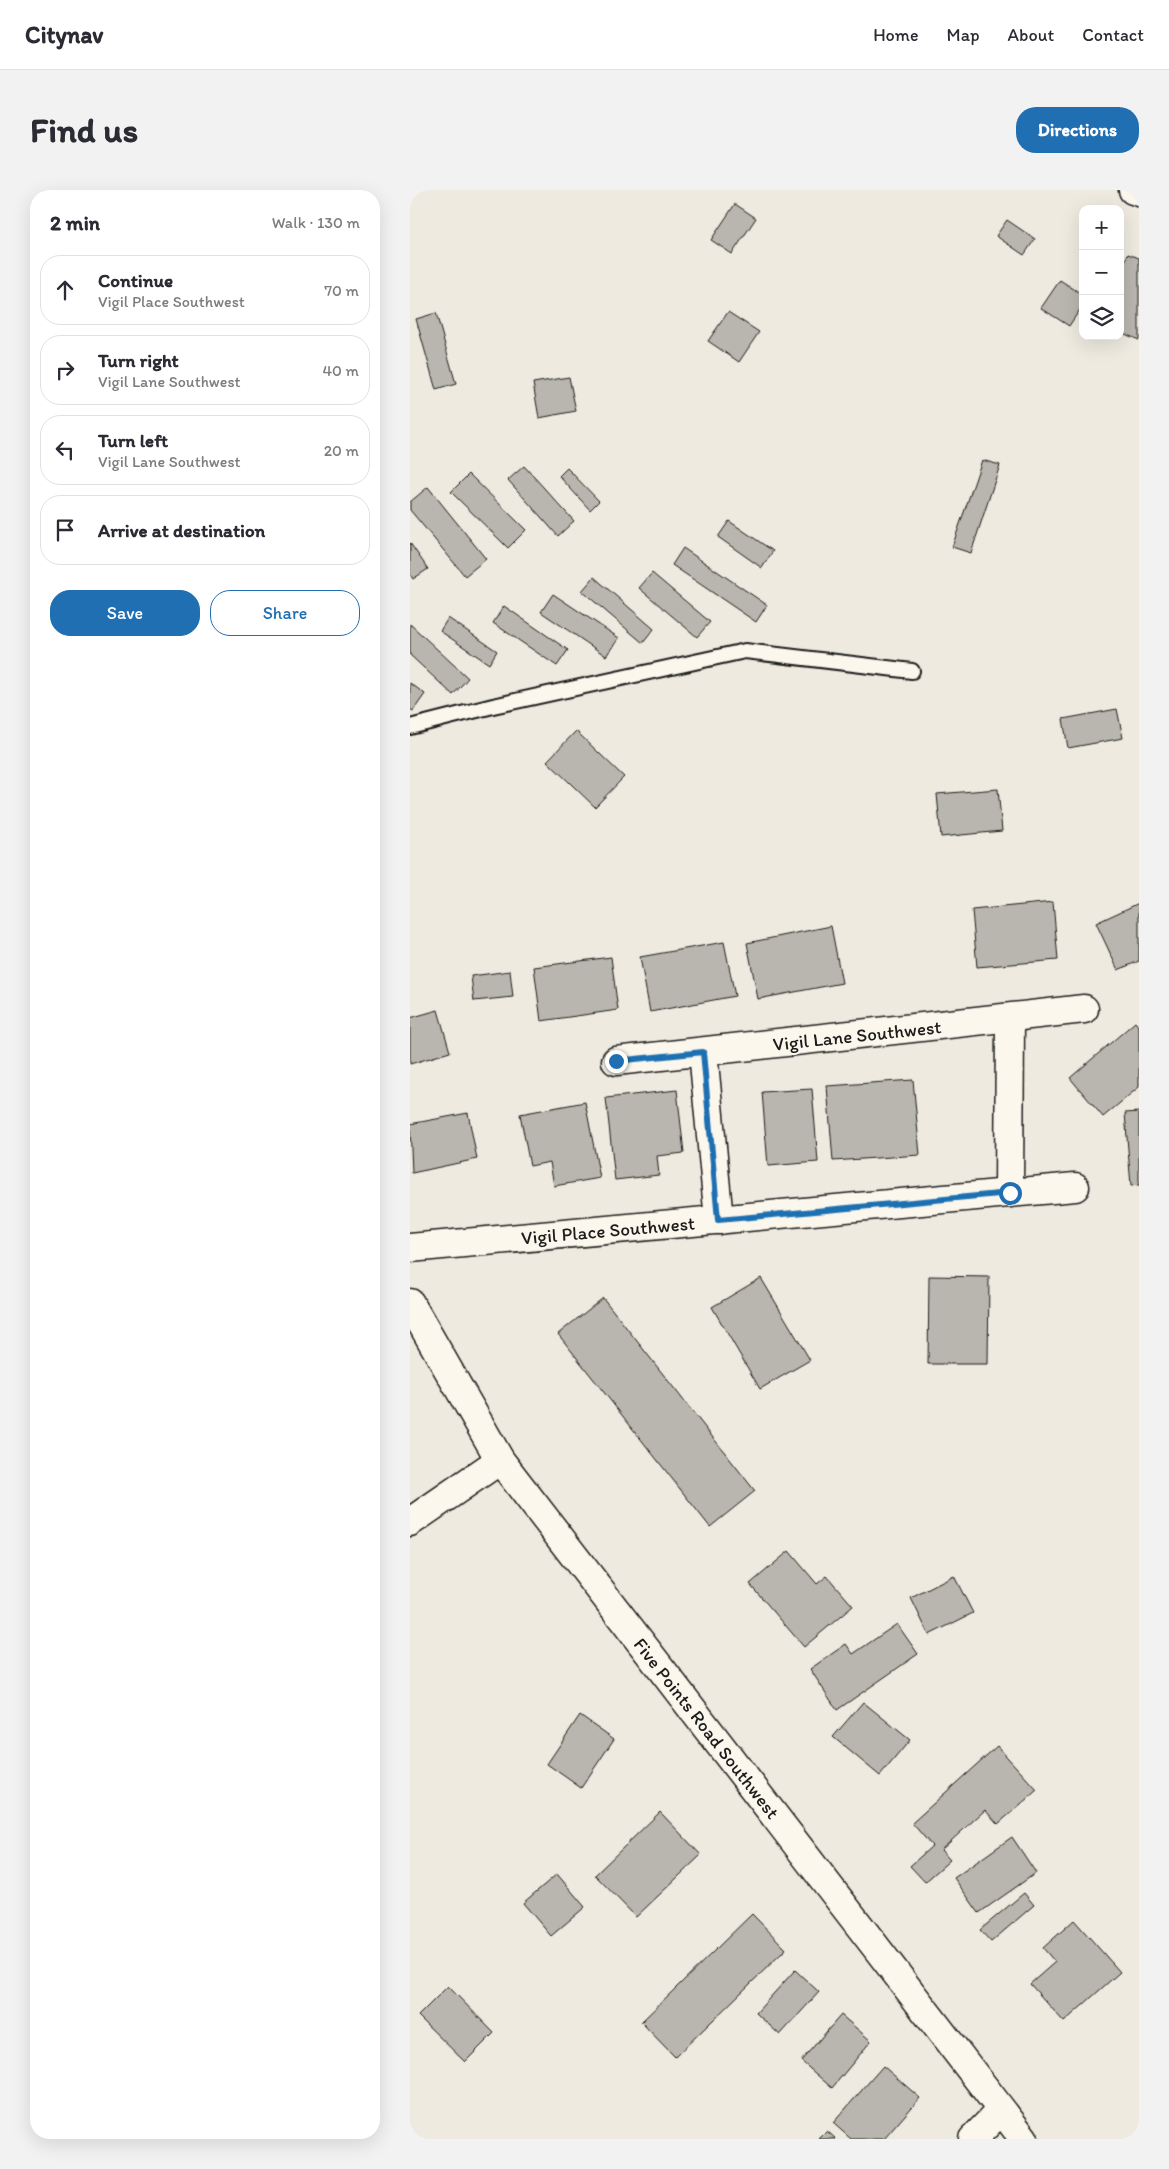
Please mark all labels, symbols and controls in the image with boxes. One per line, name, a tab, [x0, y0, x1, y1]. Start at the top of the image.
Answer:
text: Citynav	[25, 20, 103, 49]
text: Home	[873, 24, 919, 46]
text: Map	[947, 24, 980, 46]
text: About	[1008, 24, 1054, 46]
text: Contact	[1082, 24, 1144, 46]
button: Directions	[1016, 107, 1139, 153]
text: Find us	[30, 109, 138, 151]
map controls	[1079, 205, 1124, 340]
button: +	[1079, 205, 1124, 250]
text: 2 min	[50, 210, 100, 235]
text: Walk · 130 m	[272, 213, 360, 232]
button: −	[1079, 250, 1124, 295]
text: Continue	[98, 269, 173, 292]
icon: ahead	[51, 276, 79, 304]
text: 70 m	[324, 281, 359, 300]
text: Vigil Place Southwest	[98, 292, 245, 311]
button: layers	[1079, 295, 1124, 340]
text: Turn right	[98, 349, 179, 372]
icon: right	[51, 356, 79, 384]
text: 40 m	[322, 361, 359, 380]
text: Vigil Lane Southwest	[98, 372, 240, 391]
text: Turn left	[98, 429, 168, 452]
icon: left	[51, 436, 79, 464]
text: 20 m	[324, 441, 359, 460]
text: Vigil Lane Southwest	[98, 452, 240, 471]
icon: arrive	[51, 516, 79, 544]
text: Arrive at destination	[98, 519, 265, 542]
button: Save	[50, 590, 200, 636]
button: Share	[210, 590, 360, 636]
street label: Vigil Lane Southwest	[772, 1015, 942, 1056]
route end	[605, 1050, 628, 1073]
route start	[999, 1182, 1022, 1205]
street label: Vigil Place Southwest	[520, 1211, 696, 1250]
street label: Five Points Road Southwest	[629, 1633, 784, 1823]

